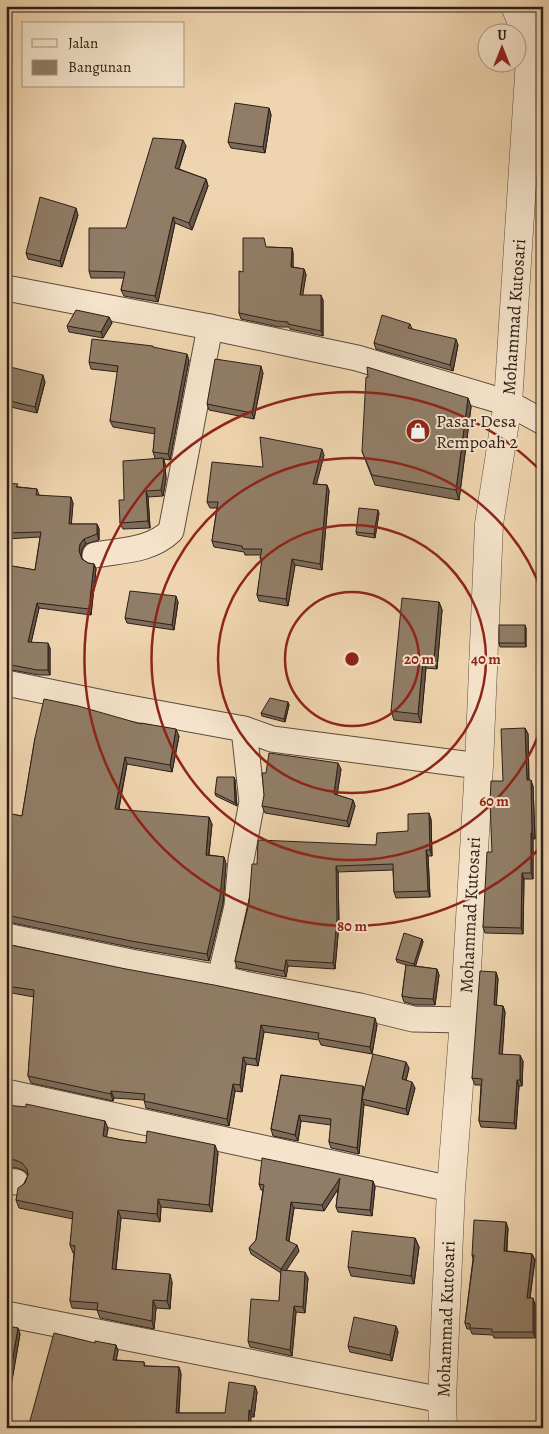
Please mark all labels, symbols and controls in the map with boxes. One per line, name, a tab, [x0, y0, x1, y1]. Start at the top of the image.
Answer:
legend	[22, 22, 185, 88]
north arrow	[476, 22, 526, 72]
text: U	[497, 26, 507, 45]
text: Jalan	[68, 33, 98, 53]
text: Bangunan	[68, 57, 131, 77]
street label: Mohammad Kutosari	[497, 238, 531, 396]
place label: Pasar Desa Rempoah 2	[436, 409, 519, 454]
shop icon: Pasar Desa Rempoah 2	[405, 418, 431, 444]
text: 20 m	[404, 649, 434, 669]
text: 40 m	[471, 649, 501, 669]
centre of rings	[343, 650, 361, 668]
text: 60 m	[479, 791, 509, 811]
street label: Mohammad Kutosari	[454, 836, 486, 994]
text: 80 m	[337, 916, 367, 936]
street label: Mohammad Kutosari	[431, 1240, 461, 1398]

